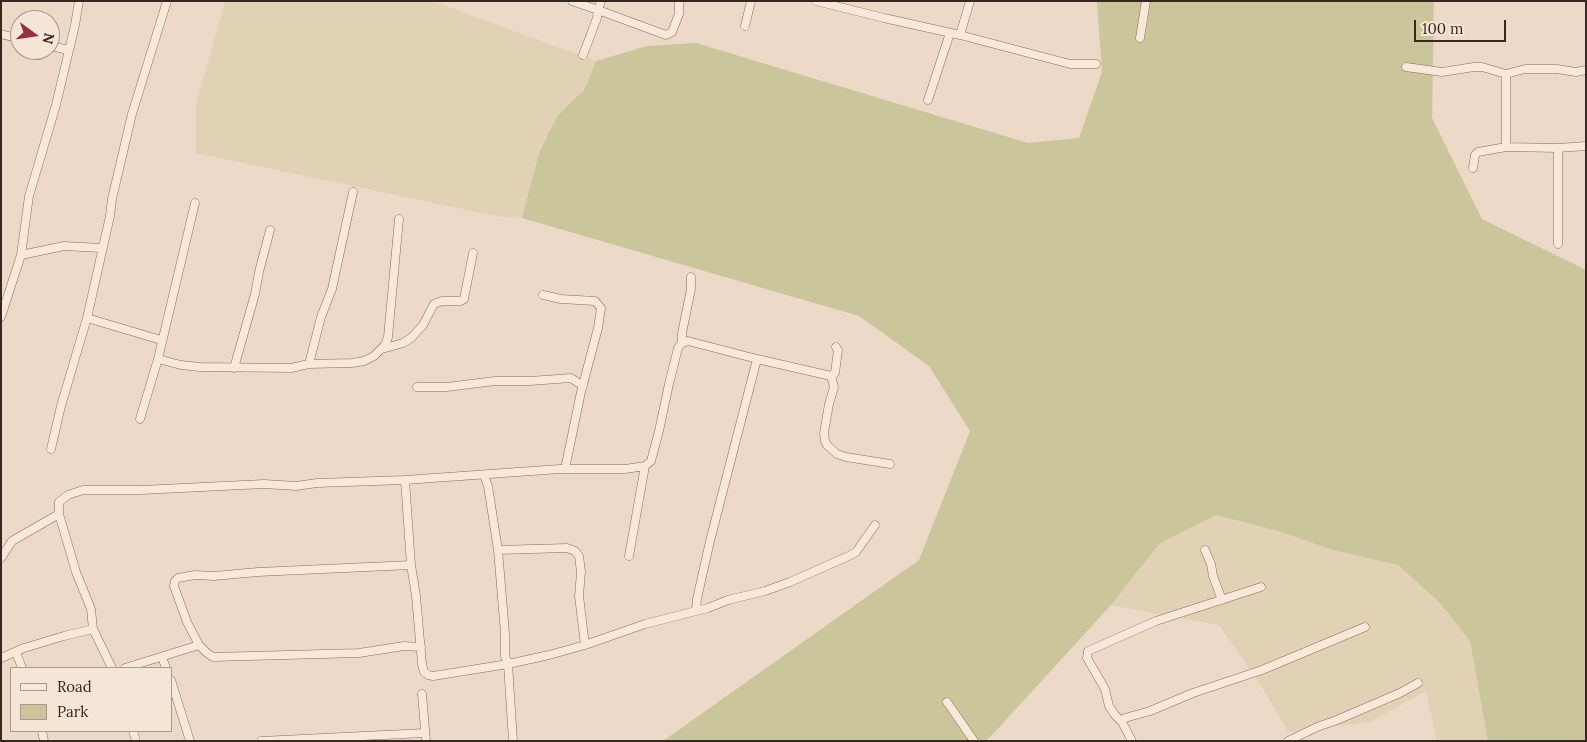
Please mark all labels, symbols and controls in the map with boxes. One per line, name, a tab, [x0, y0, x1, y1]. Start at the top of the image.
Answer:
north arrow	[10, 10, 60, 60]
scale bar	[1417, 10, 1510, 42]
text: 100 m	[1422, 19, 1463, 38]
text: N	[39, 31, 59, 46]
legend	[10, 667, 172, 732]
text: Road	[57, 677, 92, 696]
text: Park	[57, 702, 88, 721]

